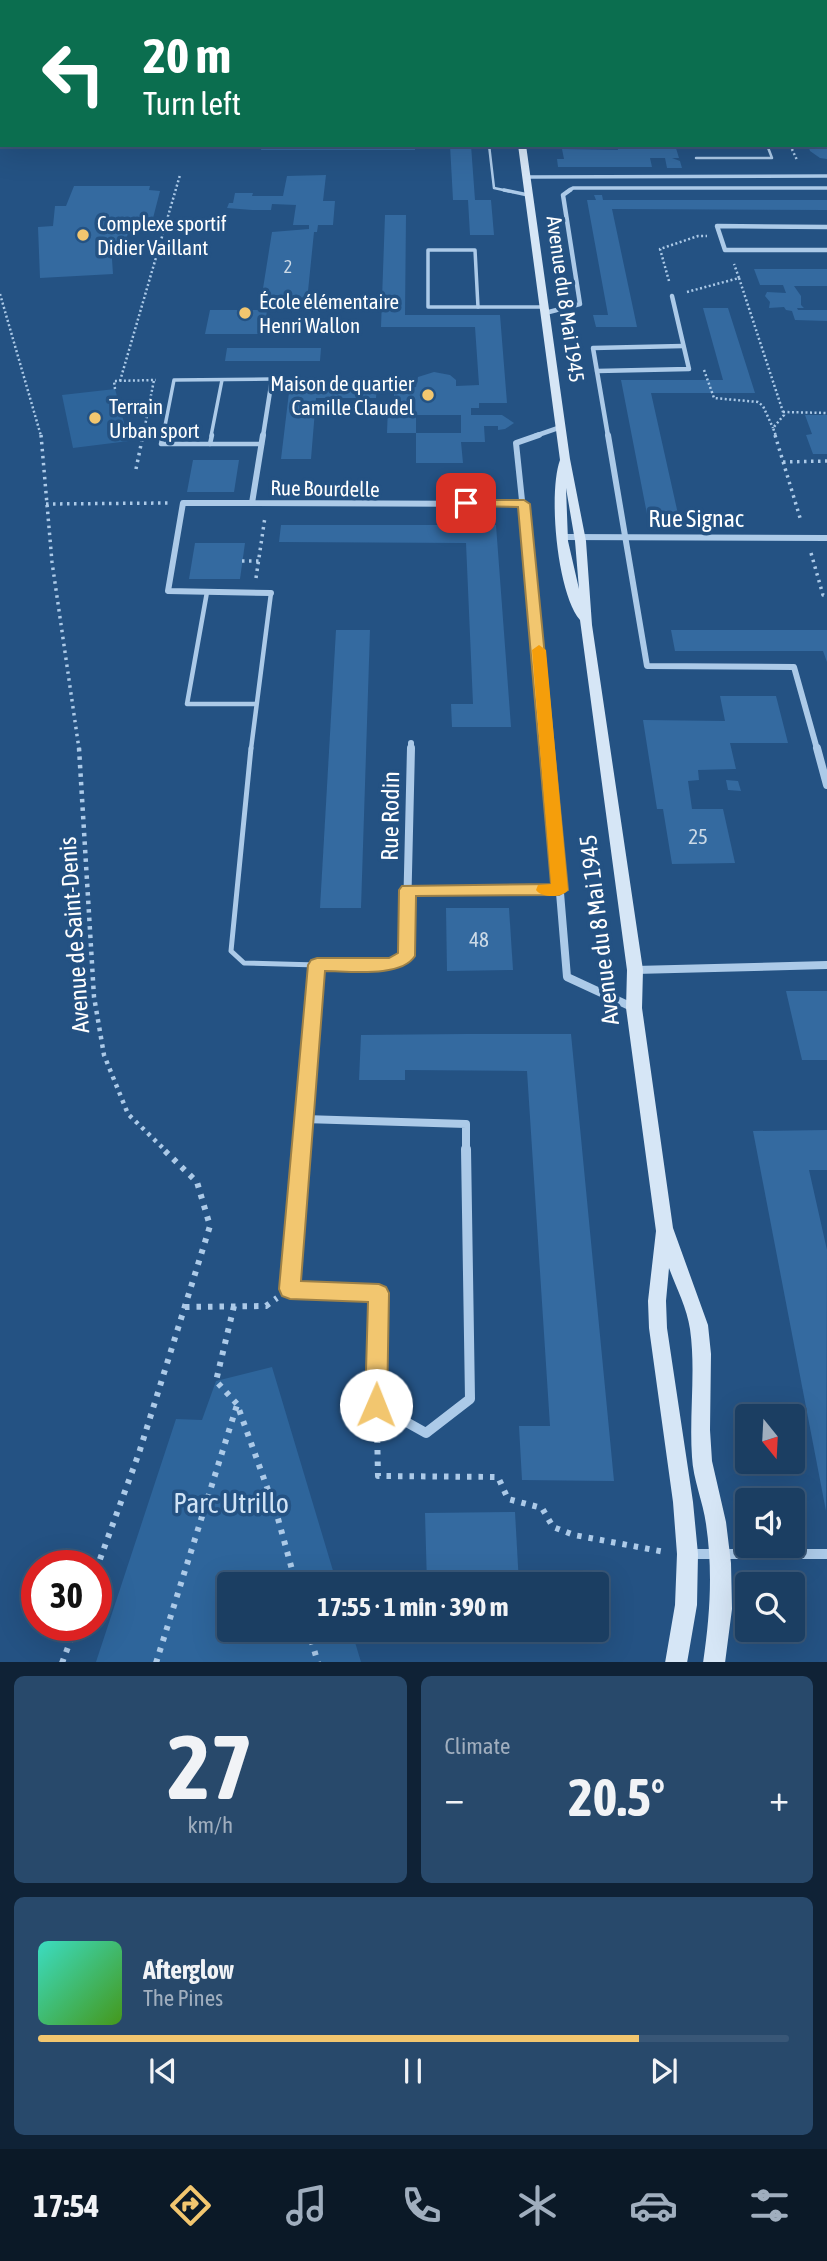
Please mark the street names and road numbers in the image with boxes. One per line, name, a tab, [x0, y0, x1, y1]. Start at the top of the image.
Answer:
street label: Avenue du 8 Mai 1945	[542, 214, 590, 384]
street label: Rue Bourdelle	[270, 475, 380, 501]
street label: Rue Signac	[648, 505, 744, 532]
street label: Rue Rodin	[376, 771, 404, 861]
street label: Avenue du 8 Mai 1945	[574, 833, 624, 1027]
street label: Avenue de Saint-Denis	[54, 836, 94, 1034]

